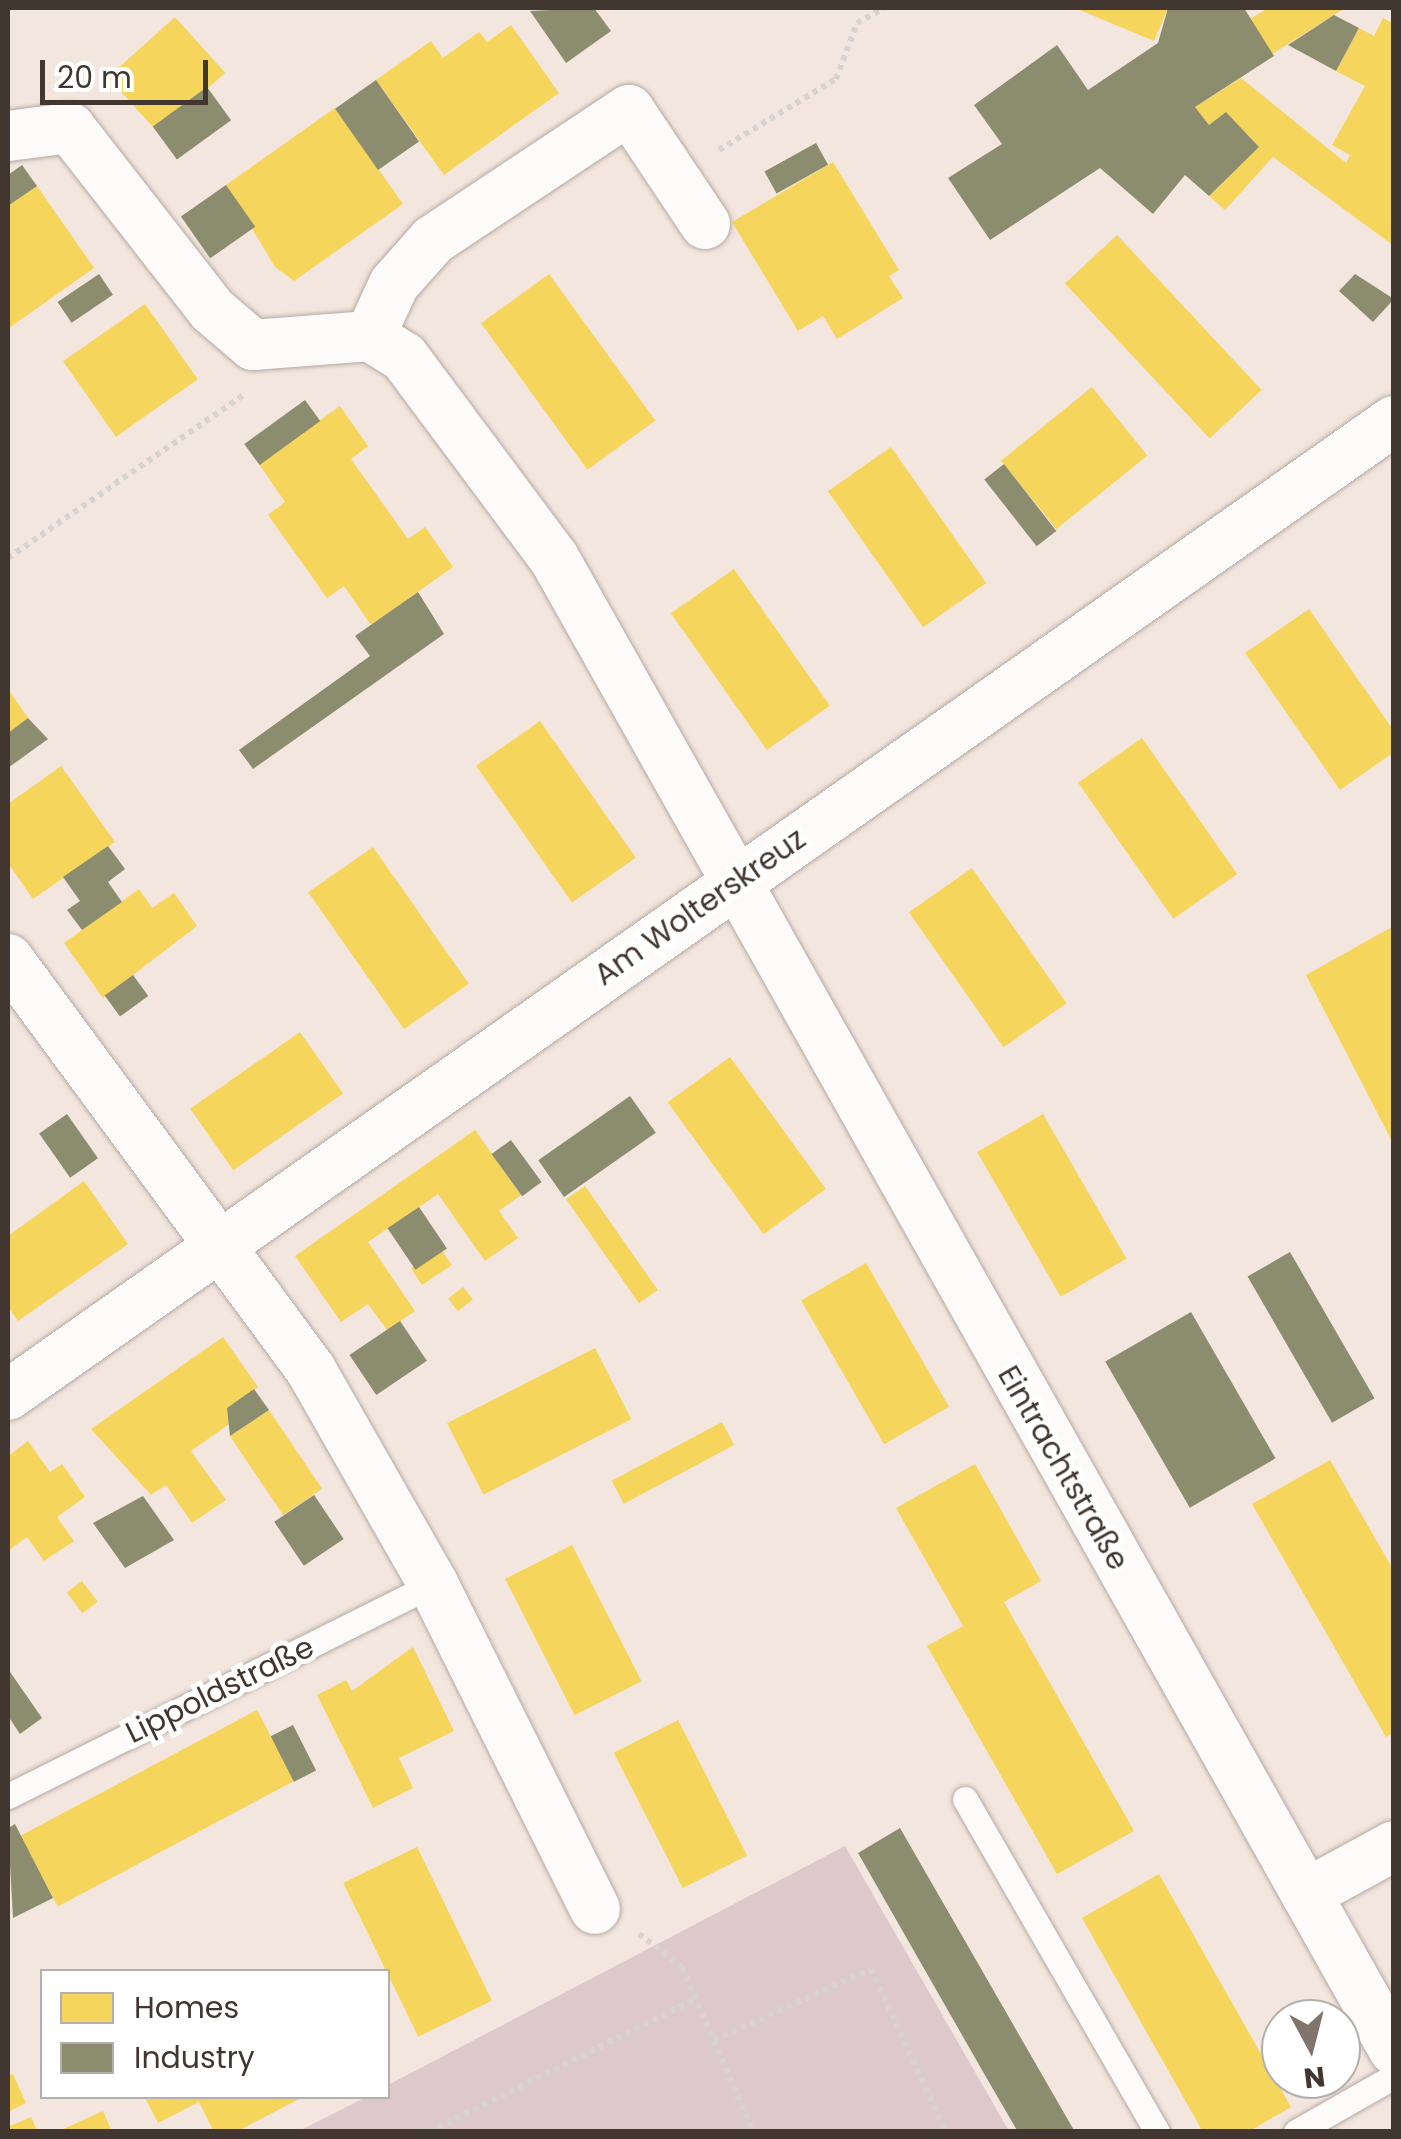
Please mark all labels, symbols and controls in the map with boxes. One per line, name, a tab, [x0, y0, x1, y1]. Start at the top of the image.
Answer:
scale bar	[45, 40, 212, 102]
text: 20 m	[57, 56, 132, 99]
street label: Am Wolterskreuz	[588, 821, 812, 993]
street label: Eintrachtstraße	[990, 1360, 1136, 1576]
street label: Lippoldstraße	[120, 1629, 320, 1751]
legend	[40, 1969, 390, 2099]
text: Homes	[134, 1986, 239, 2029]
north arrow	[1261, 1999, 1361, 2099]
text: Industry	[134, 2036, 255, 2079]
text: N	[1302, 2057, 1327, 2098]

